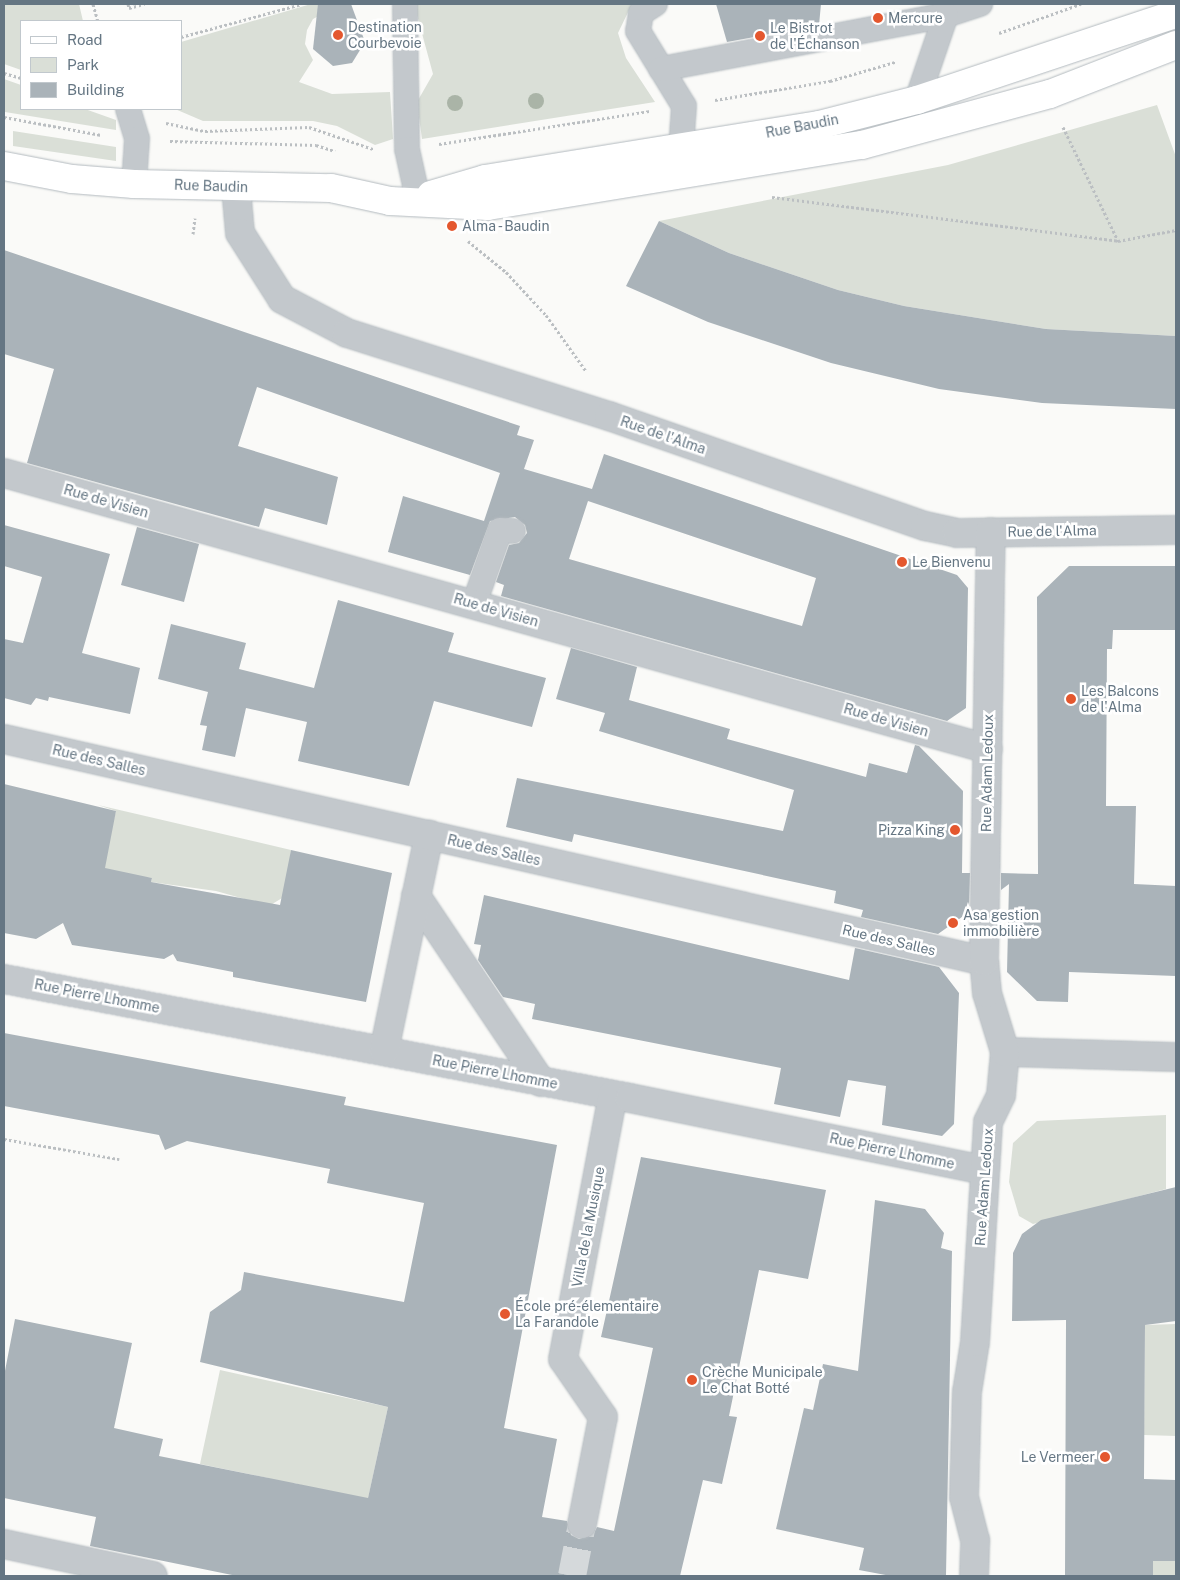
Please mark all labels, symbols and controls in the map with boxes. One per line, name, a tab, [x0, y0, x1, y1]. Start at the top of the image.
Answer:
place label: Mercure	[888, 10, 943, 26]
marker: Mercure	[872, 12, 884, 24]
place label: Destination Courbevoie	[348, 19, 422, 52]
legend	[20, 20, 182, 110]
place label: Le Bistrot de l'Échanson	[770, 20, 860, 52]
marker: Destination Courbevoie	[332, 29, 344, 41]
marker: Le Bistrot de l'Échanson	[754, 30, 766, 42]
text: Road	[67, 31, 103, 48]
text: Park	[67, 56, 99, 73]
text: Building	[67, 81, 125, 98]
street label: Rue Baudin	[764, 111, 840, 141]
street label: Rue Baudin	[174, 176, 248, 196]
place label: Alma - Baudin	[462, 218, 553, 234]
marker: Alma - Baudin	[446, 220, 458, 232]
street label: Rue de l'Alma	[618, 412, 708, 458]
street label: Rue de Visien	[61, 481, 151, 521]
street label: Rue de l'Alma	[1007, 522, 1097, 540]
place label: Le Bienvenu	[912, 554, 991, 570]
marker: Le Bienvenu	[896, 556, 908, 568]
street label: Rue de Visien	[451, 590, 541, 630]
place label: Les Balcons de l'Alma	[1081, 683, 1159, 716]
marker: Les Balcons de l'Alma	[1065, 693, 1077, 705]
street label: Rue de Visien	[841, 700, 931, 740]
street label: Rue Adam Ledoux	[978, 714, 996, 832]
street label: Rue des Salles	[51, 741, 147, 779]
place label: Pizza King	[878, 822, 945, 838]
marker: Pizza King	[949, 824, 961, 836]
street label: Rue des Salles	[446, 831, 542, 869]
place label: Asa gestion immobilière	[963, 907, 1039, 940]
marker: Asa gestion immobilière	[947, 917, 959, 929]
street label: Rue des Salles	[841, 921, 937, 959]
street label: Rue Pierre Lhomme	[33, 976, 161, 1016]
street label: Rue Pierre Lhomme	[431, 1052, 559, 1092]
street label: Rue Adam Ledoux	[971, 1127, 997, 1247]
street label: Rue Pierre Lhomme	[828, 1130, 956, 1172]
street label: Villa de la Musique	[568, 1165, 608, 1289]
place label: École pré-élementaire La Farandole	[515, 1298, 659, 1330]
marker: École pré-élementaire La Farandole	[499, 1308, 511, 1320]
place label: Crèche Municipale Le Chat Botté	[702, 1364, 823, 1396]
marker: Crèche Municipale Le Chat Botté	[686, 1374, 698, 1386]
place label: Le Vermeer	[1020, 1449, 1095, 1465]
marker: Le Vermeer	[1099, 1451, 1111, 1463]

